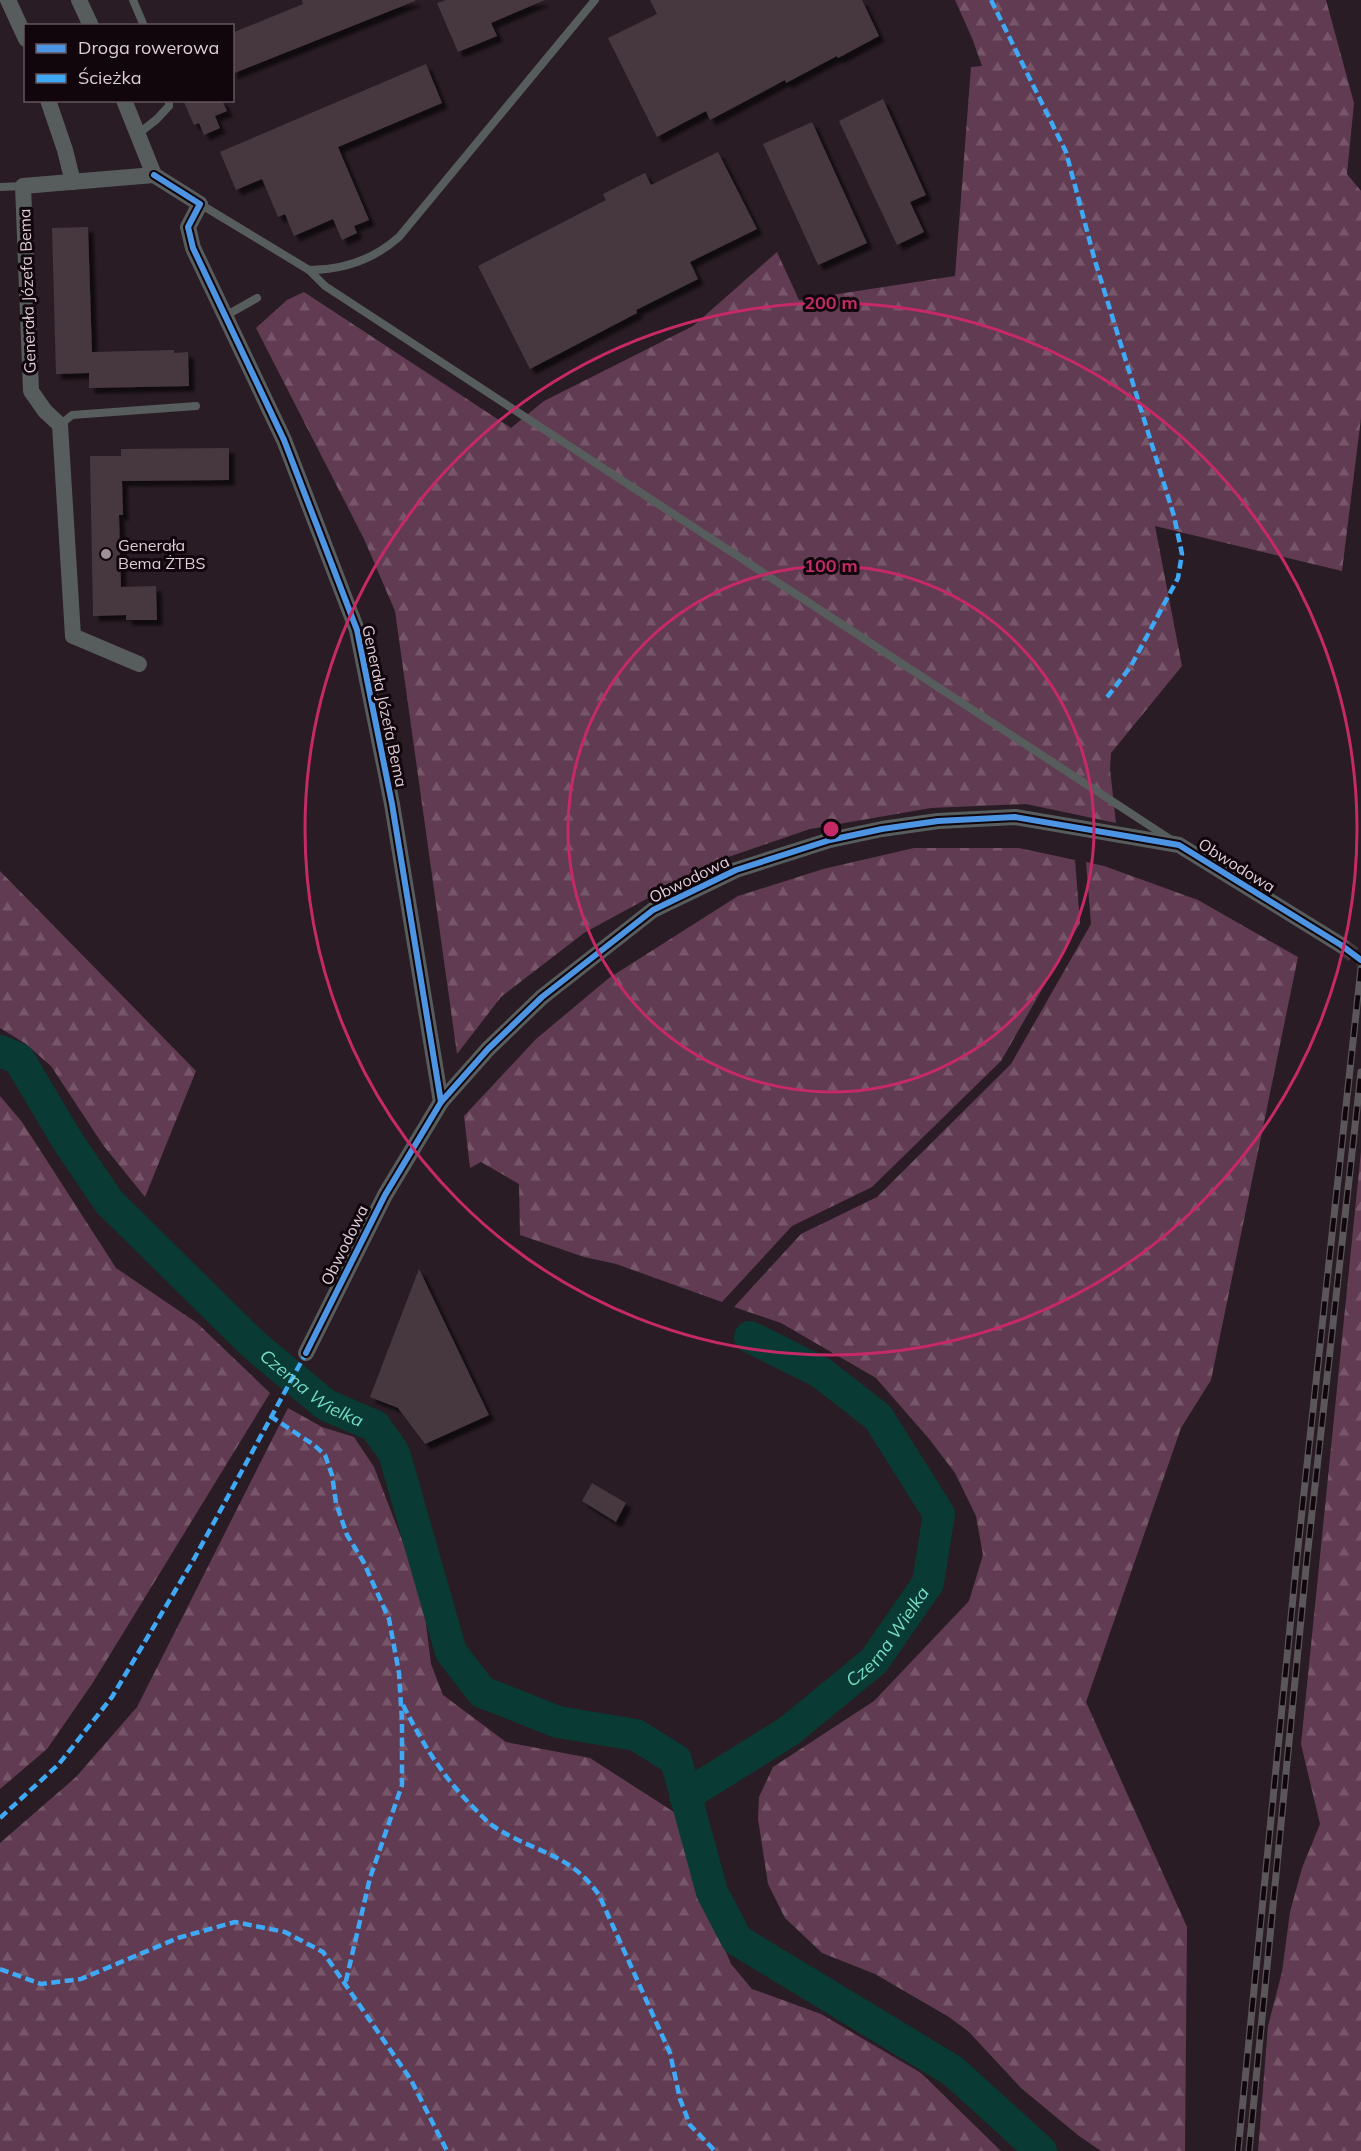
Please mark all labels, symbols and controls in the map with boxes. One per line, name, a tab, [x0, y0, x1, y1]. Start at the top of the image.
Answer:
legend	[24, 24, 234, 102]
text: Droga rowerowa	[78, 36, 219, 59]
text: Ścieżka	[78, 66, 141, 89]
street label: Generała Józefa Bema	[14, 208, 40, 374]
text: 200 m	[804, 291, 858, 314]
place label: Generała Bema ŻTBS	[118, 535, 205, 573]
marker: Generała Bema ŻTBS	[99, 547, 113, 561]
text: 100 m	[804, 554, 858, 577]
street label: Generała Józefa Bema	[358, 623, 412, 789]
centre of rings	[821, 819, 841, 839]
street label: Obwodowa	[1195, 834, 1279, 896]
street label: Obwodowa	[646, 851, 732, 907]
street label: Obwodowa	[316, 1202, 372, 1288]
water label: Czerna Wielka	[256, 1344, 367, 1431]
water label: Czerna Wielka	[841, 1582, 934, 1691]

